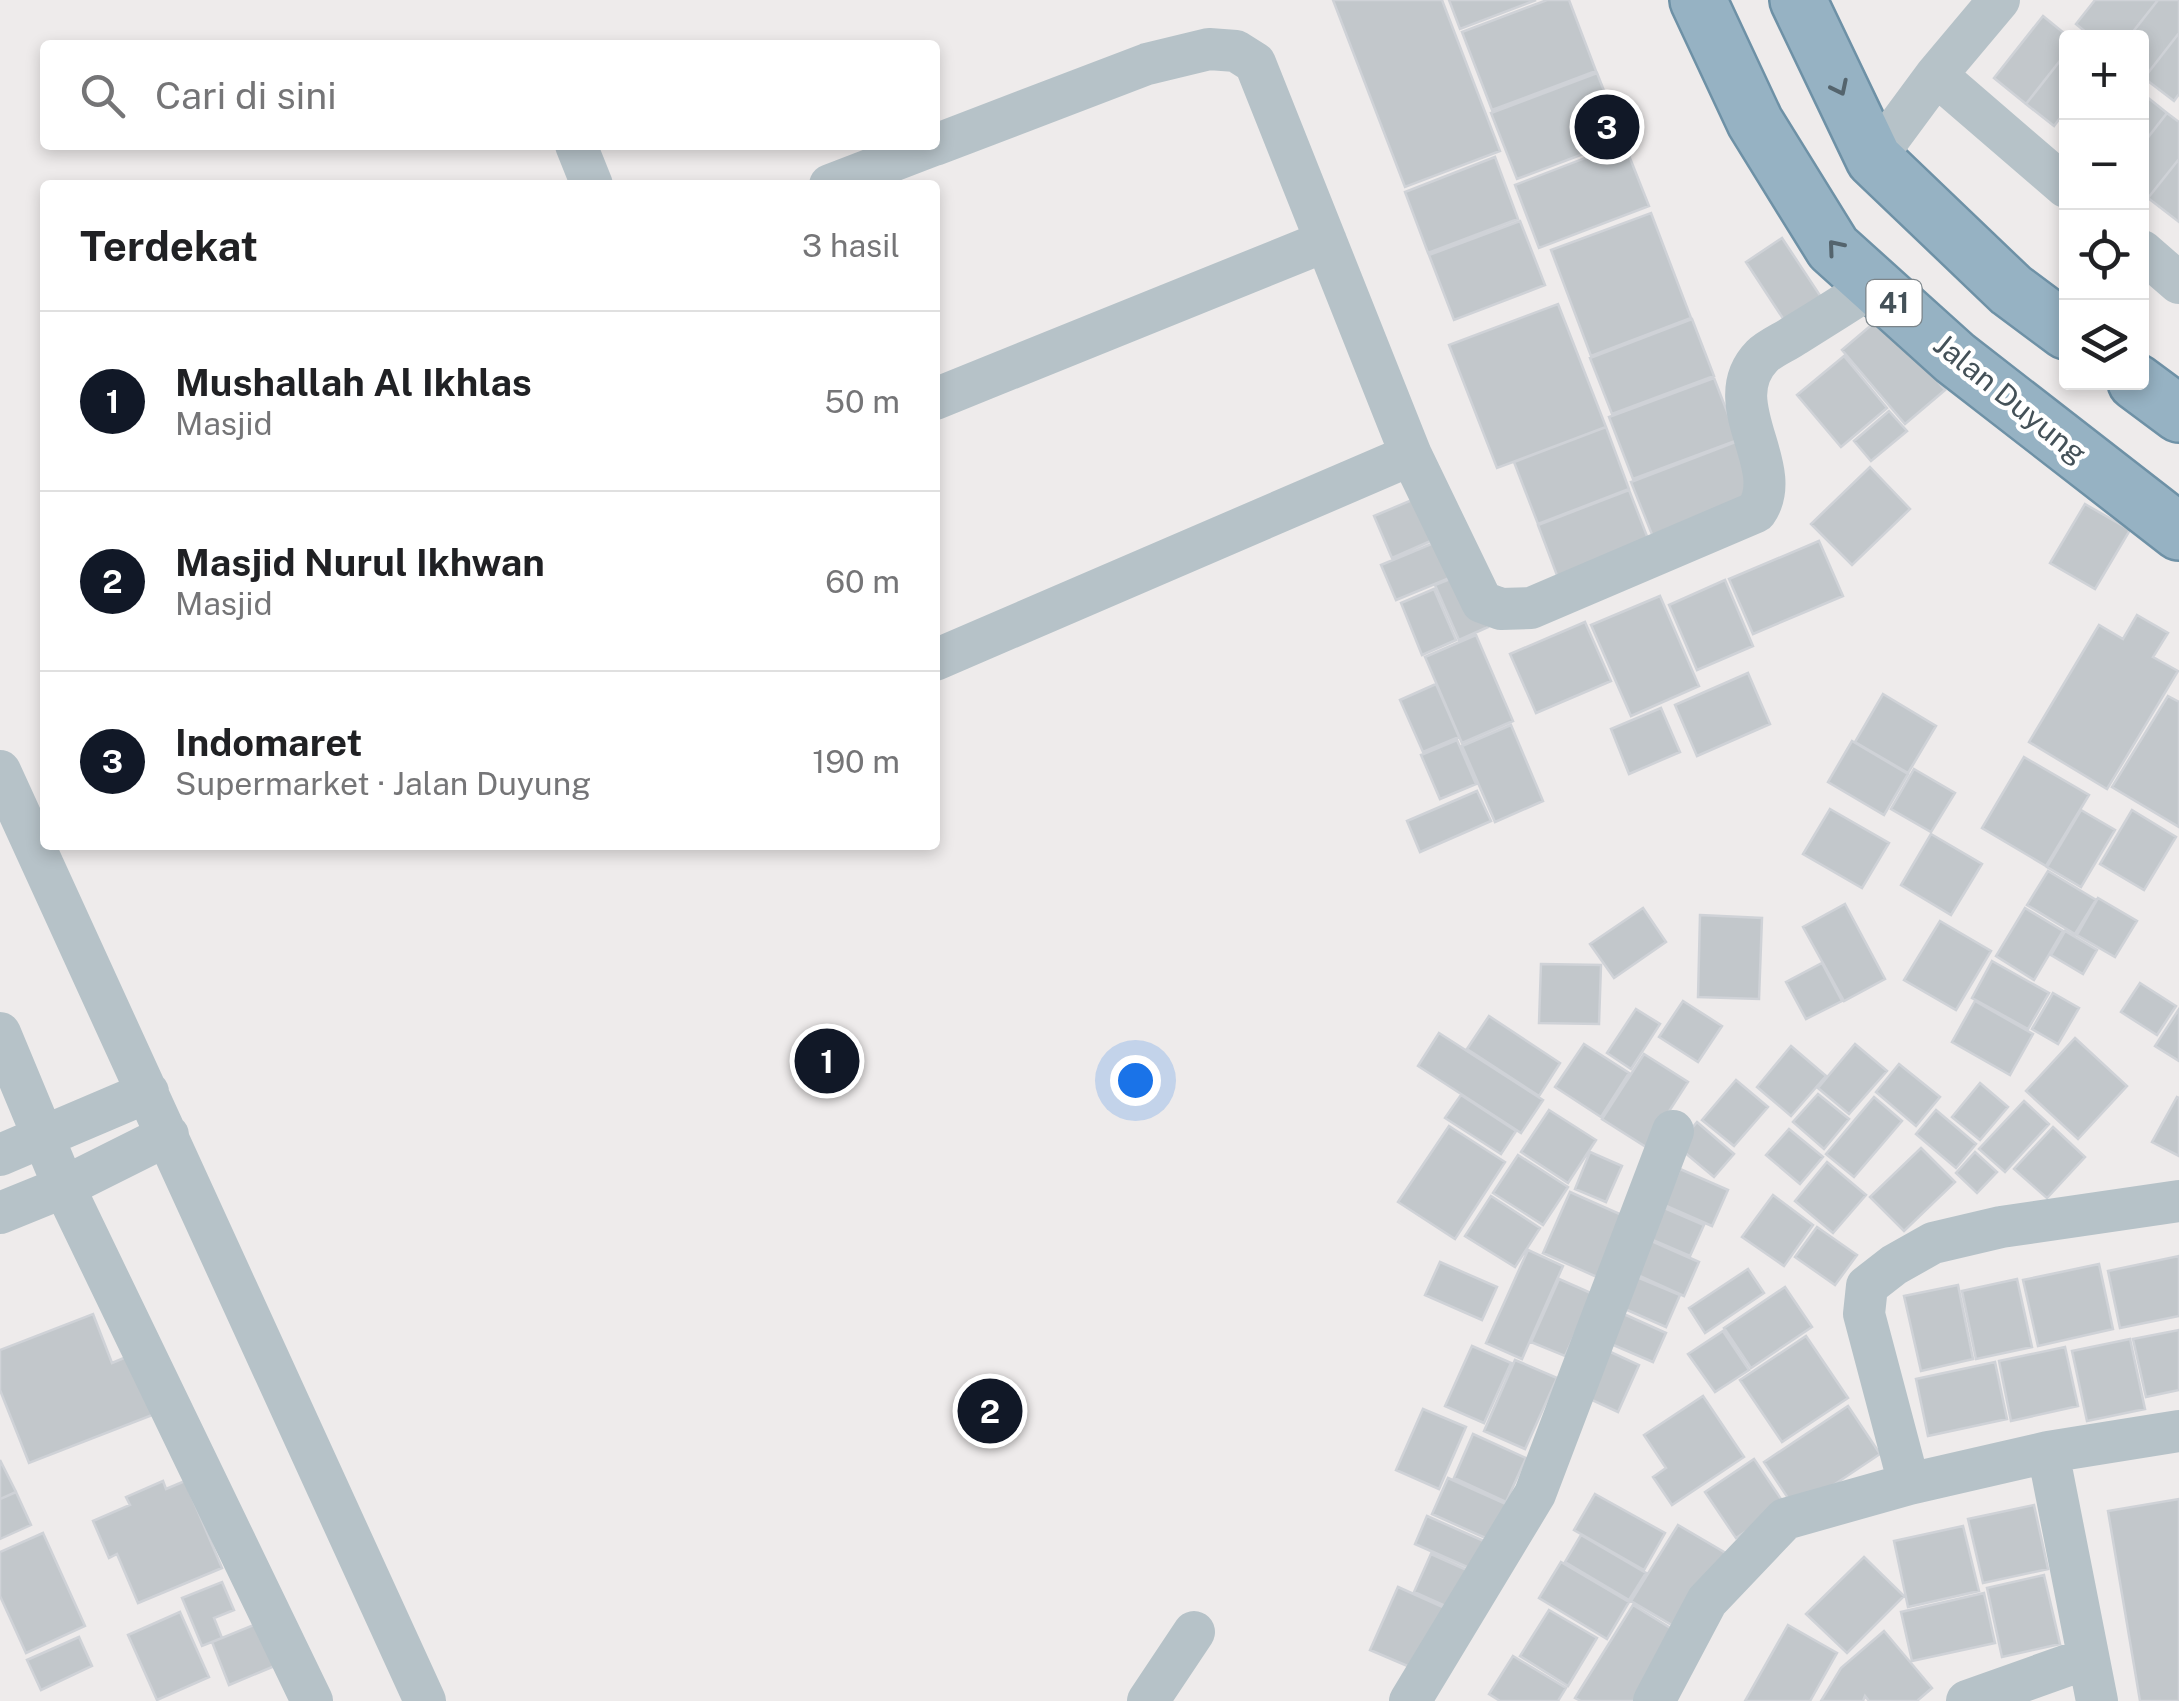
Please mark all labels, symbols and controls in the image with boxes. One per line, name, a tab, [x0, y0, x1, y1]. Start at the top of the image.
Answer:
map controls	[2059, 30, 2149, 390]
button: +	[2059, 30, 2149, 120]
search box	[40, 40, 940, 150]
icon: search	[75, 68, 130, 123]
text: Cari di sini	[155, 73, 337, 118]
one-way arrow	[1827, 78, 1847, 96]
pin: 3	[1574, 90, 1640, 164]
button: −	[2059, 120, 2149, 210]
button: locate	[2059, 210, 2149, 300]
text: Terdekat	[80, 221, 258, 270]
text: 3 hasil	[802, 227, 900, 264]
one-way arrow	[1829, 240, 1847, 258]
road number: 41	[1866, 280, 1922, 326]
button: layers	[2059, 300, 2149, 390]
street label: Jalan Duyung	[1927, 326, 2094, 471]
text: Mushallah Al Ikhlas	[175, 360, 532, 405]
text: 1	[106, 383, 119, 420]
text: 50 m	[824, 383, 900, 420]
text: Masjid	[175, 405, 273, 442]
text: Masjid Nurul Ikhwan	[175, 540, 545, 585]
text: 2	[102, 563, 123, 600]
text: 60 m	[825, 563, 900, 600]
text: Masjid	[175, 585, 273, 622]
text: Indomaret	[175, 720, 362, 765]
text: 3	[102, 743, 123, 780]
text: 190 m	[812, 743, 900, 780]
text: Supermarket · Jalan Duyung	[175, 765, 591, 802]
pin: 1	[794, 1024, 860, 1098]
your location	[1110, 1055, 1161, 1106]
pin: 2	[958, 1374, 1022, 1448]

